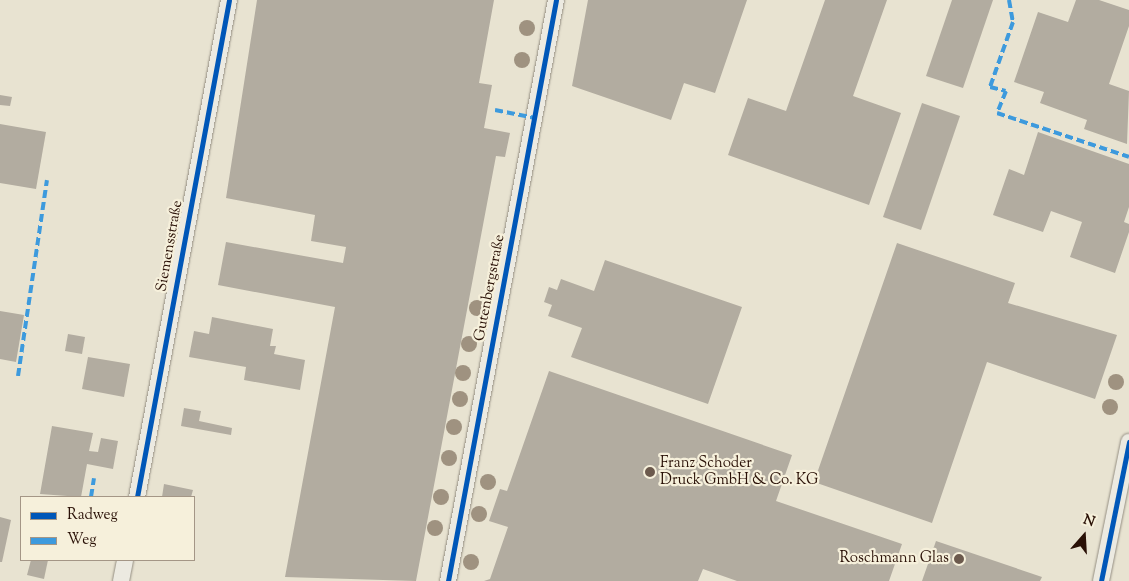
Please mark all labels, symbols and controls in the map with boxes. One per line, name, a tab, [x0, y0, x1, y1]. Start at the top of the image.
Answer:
street label: Siemensstraße	[153, 199, 187, 293]
street label: Gutenbergstraße	[471, 233, 509, 343]
place label: Franz Schoder Druck GmbH & Co. KG	[660, 454, 818, 489]
marker: Franz Schoder Druck GmbH & Co. KG	[644, 466, 656, 478]
legend	[20, 496, 195, 561]
text: Radweg	[67, 505, 118, 526]
north arrow	[1059, 511, 1109, 561]
text: N	[1080, 511, 1097, 533]
text: Weg	[67, 530, 97, 551]
place label: Roschmann Glas	[840, 550, 949, 568]
marker: Roschmann Glas	[953, 553, 965, 565]

